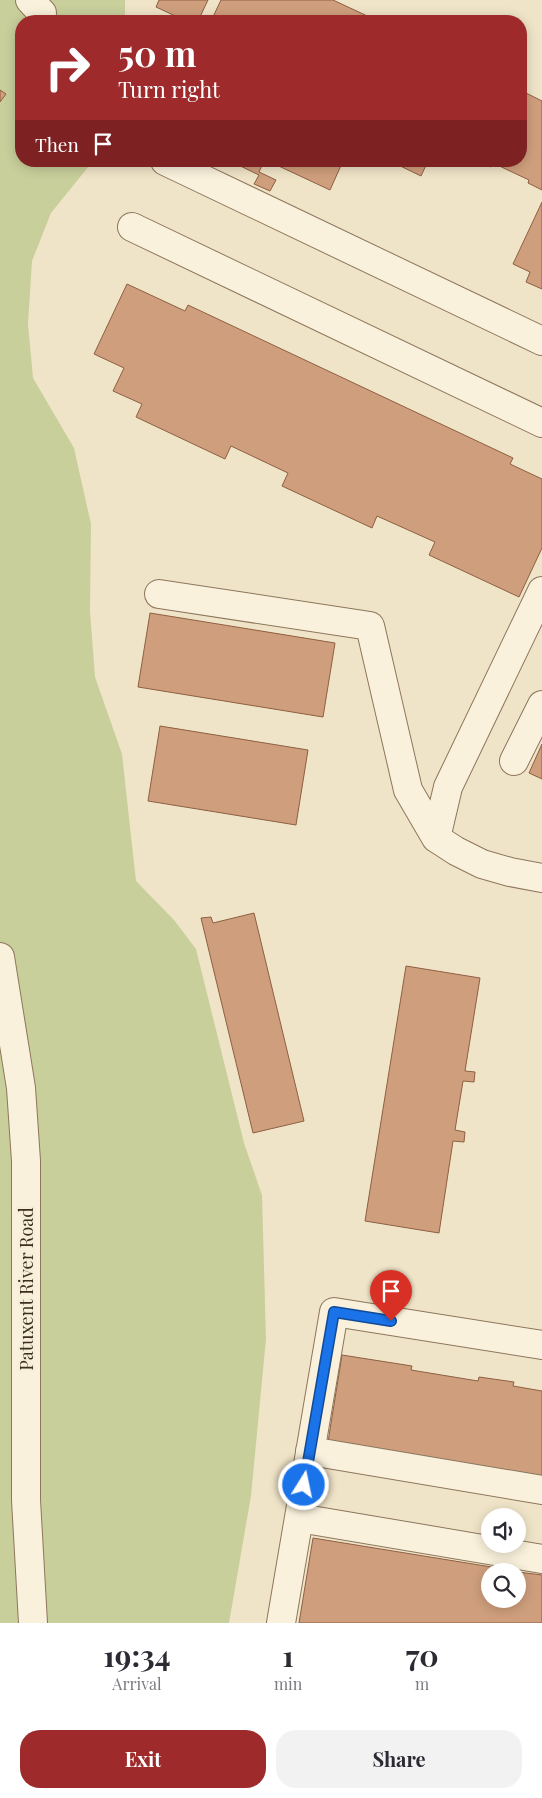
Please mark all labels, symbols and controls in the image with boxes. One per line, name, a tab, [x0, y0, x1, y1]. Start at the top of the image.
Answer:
text: 50 m	[118, 29, 196, 76]
icon: right	[35, 35, 100, 100]
text: Turn right	[118, 74, 220, 104]
icon: arrive	[89, 130, 117, 158]
text: Then	[35, 131, 79, 157]
street label: Patuxent River Road	[14, 1207, 38, 1371]
pin	[370, 1270, 412, 1321]
icon: arrive	[377, 1277, 405, 1305]
position arrow	[277, 1458, 329, 1510]
map controls	[481, 1508, 526, 1608]
button: sound	[481, 1508, 526, 1553]
button: search	[481, 1563, 526, 1608]
text: 19:34	[103, 1635, 171, 1675]
text: 1	[282, 1635, 294, 1675]
text: 70	[406, 1635, 439, 1675]
text: Arrival	[112, 1673, 162, 1694]
text: min	[274, 1673, 302, 1694]
text: m	[415, 1673, 429, 1694]
button: Exit	[20, 1730, 266, 1788]
button: Share	[276, 1730, 522, 1788]

